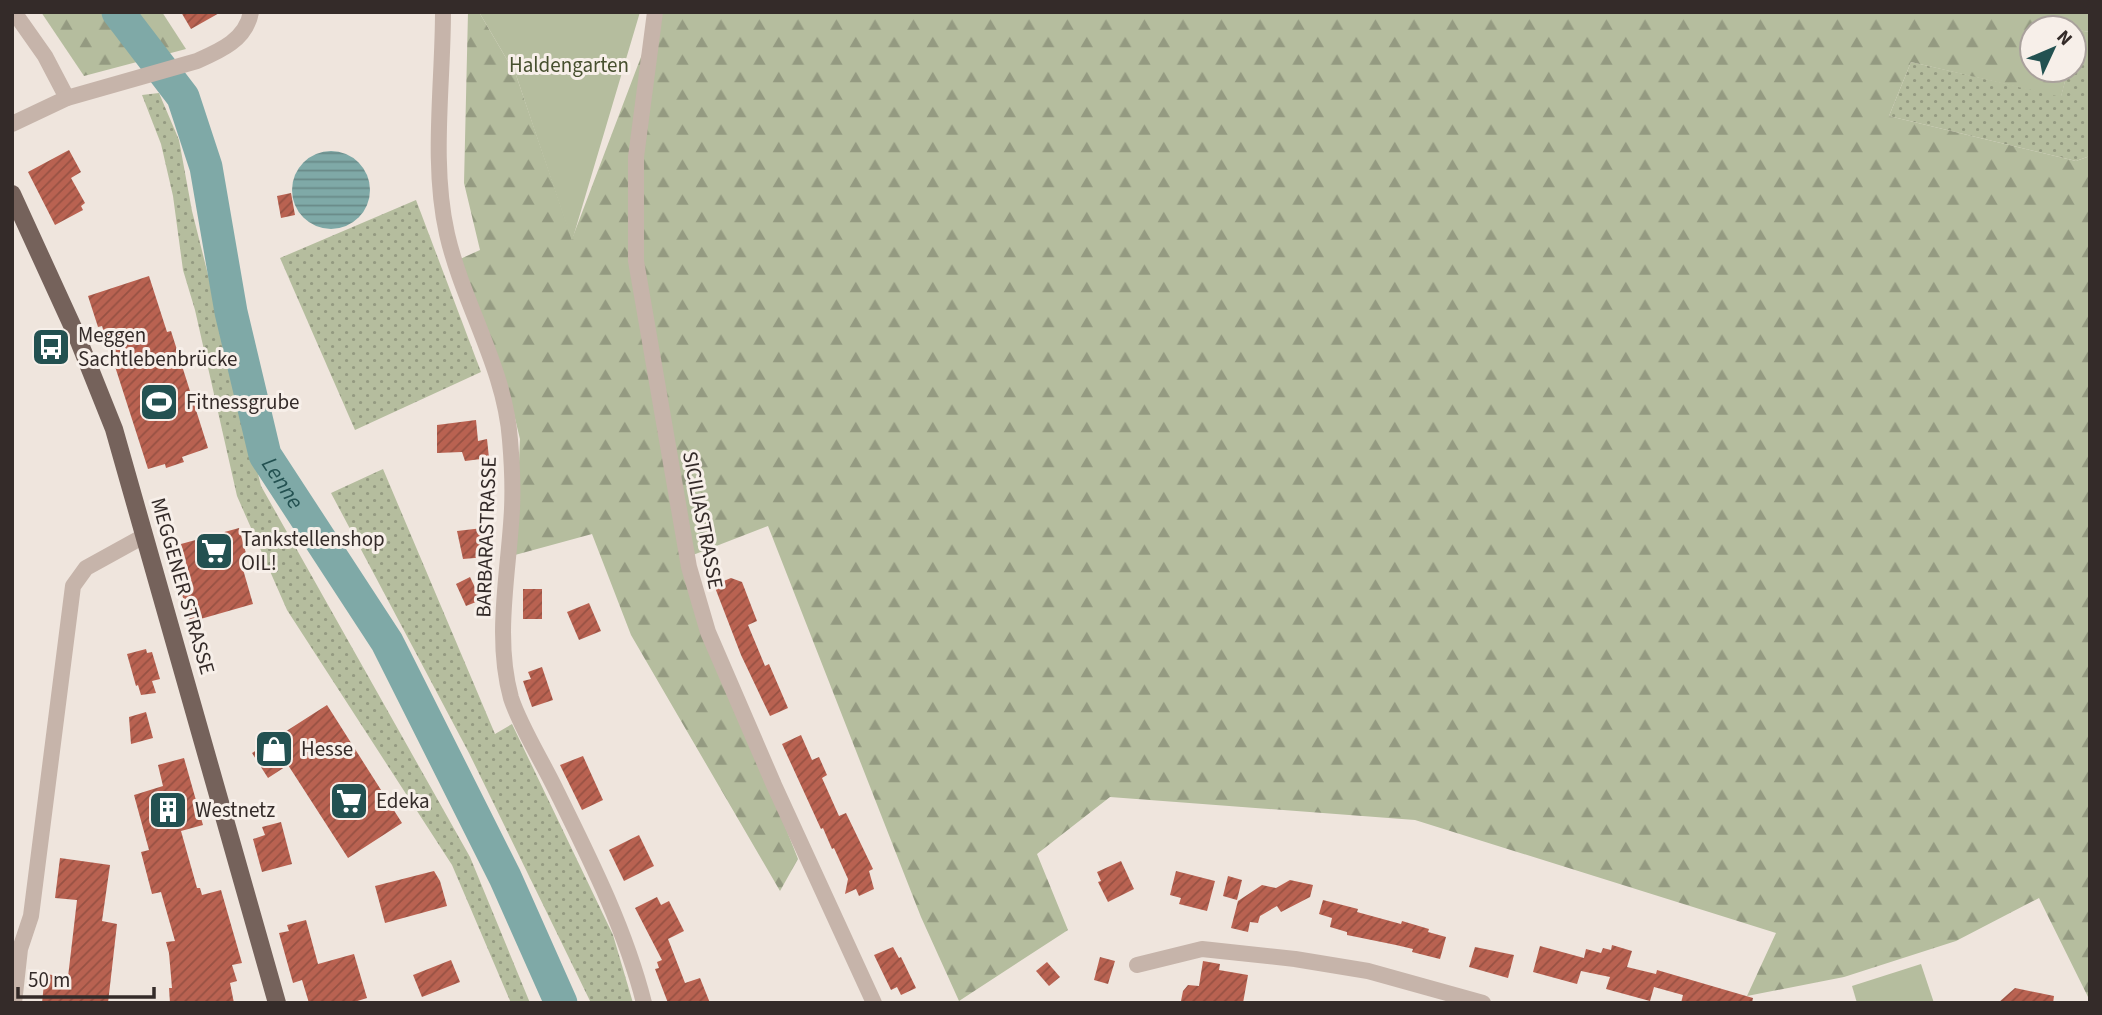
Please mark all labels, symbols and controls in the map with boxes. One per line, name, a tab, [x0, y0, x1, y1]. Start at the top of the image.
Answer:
north arrow	[2018, 14, 2088, 84]
text: N	[2050, 24, 2078, 52]
park label: Haldengarten	[509, 50, 629, 80]
place label: Meggen Sachtlebenbrücke	[78, 320, 238, 374]
bus stop icon: Meggen Sachtlebenbrücke	[30, 326, 72, 368]
sports icon: Fitnessgrube	[138, 381, 180, 423]
place label: Fitnessgrube	[186, 387, 299, 417]
street label: SICILIASTRASSE	[675, 448, 731, 592]
water label: Lenne	[254, 450, 312, 515]
street label: BARBARASTRASSE	[468, 456, 504, 618]
street label: MEGGENER STRASSE	[143, 494, 223, 678]
place label: Tankstellenshop OIL!	[241, 524, 385, 578]
supermarket icon: Tankstellenshop OIL!	[193, 530, 235, 572]
shop icon: Hesse	[253, 728, 295, 770]
place label: Hesse	[301, 734, 353, 764]
supermarket icon: Edeka	[328, 780, 370, 822]
place label: Edeka	[376, 786, 430, 816]
building icon: Westnetz	[147, 789, 189, 831]
place label: Westnetz	[195, 795, 275, 825]
scale bar	[18, 956, 154, 1000]
text: 50 m	[28, 965, 70, 995]

